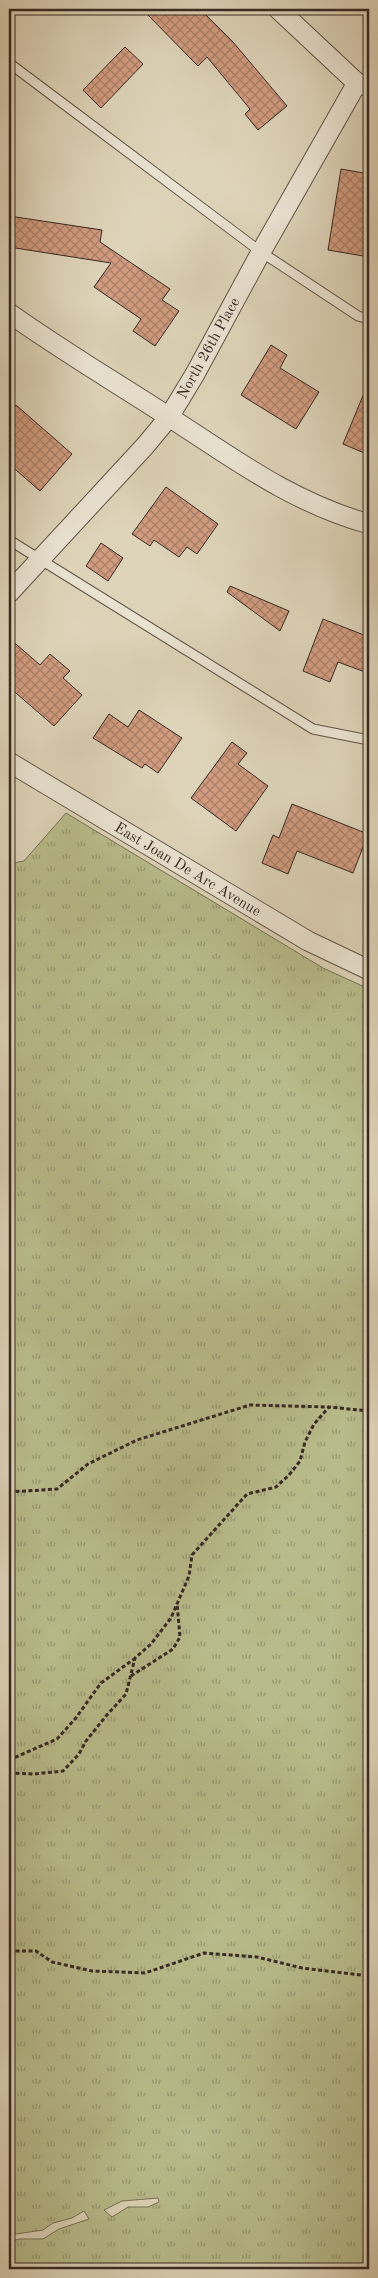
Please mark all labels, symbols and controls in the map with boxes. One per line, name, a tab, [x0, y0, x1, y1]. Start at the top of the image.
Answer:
street label: North 26th Place	[175, 296, 243, 402]
street label: East Joan De Arc Avenue	[111, 821, 263, 920]

